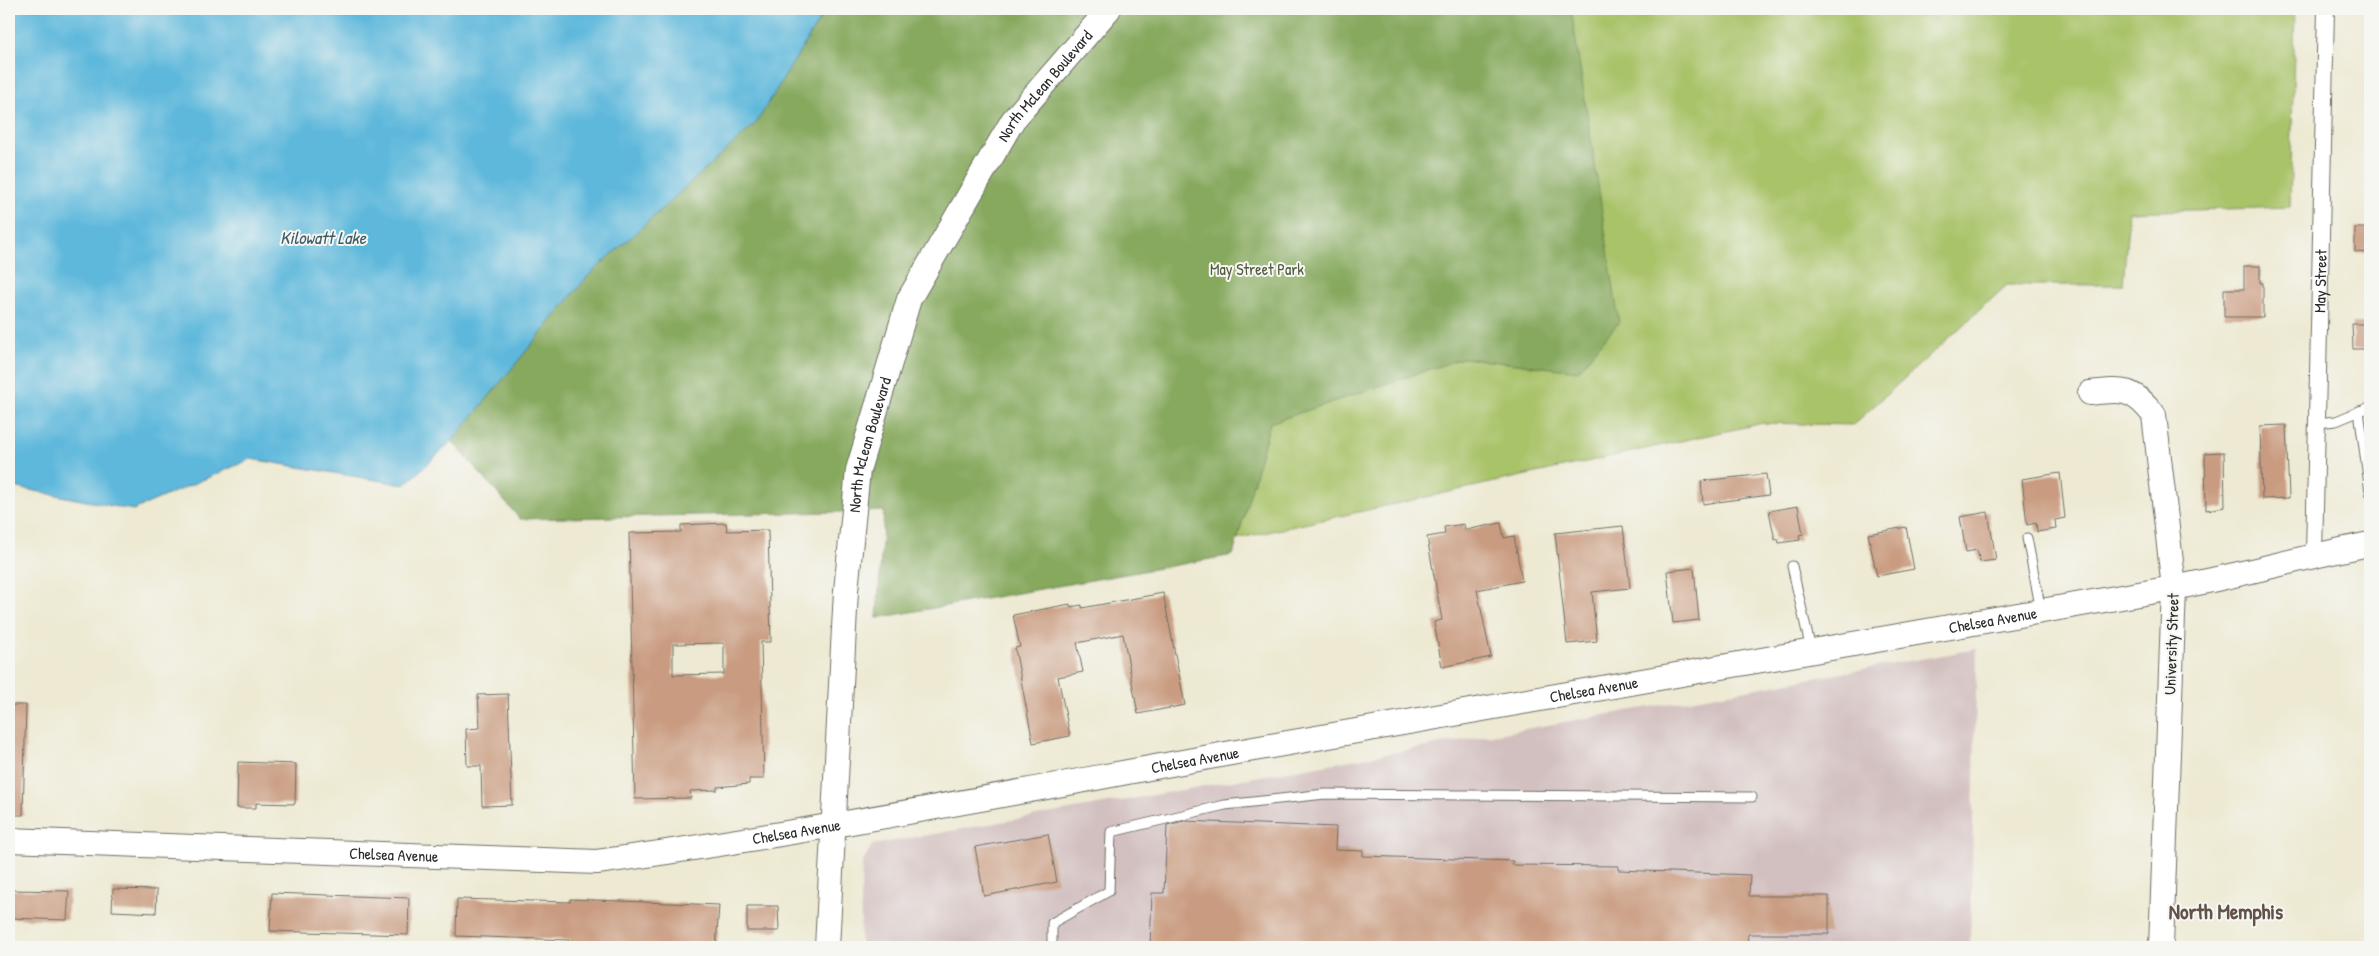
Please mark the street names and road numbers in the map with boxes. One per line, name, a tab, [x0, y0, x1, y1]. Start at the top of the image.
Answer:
street label: North McLean Boulevard	[992, 25, 1097, 146]
street label: May Street	[2308, 249, 2332, 313]
street label: North McLean Boulevard	[843, 374, 896, 514]
street label: University Street	[2158, 592, 2184, 695]
street label: Chelsea Avenue	[1947, 601, 2039, 638]
street label: Chelsea Avenue	[1548, 671, 1640, 708]
street label: Chelsea Avenue	[1149, 741, 1241, 779]
street label: Chelsea Avenue	[750, 813, 843, 850]
street label: Chelsea Avenue	[349, 842, 439, 867]

